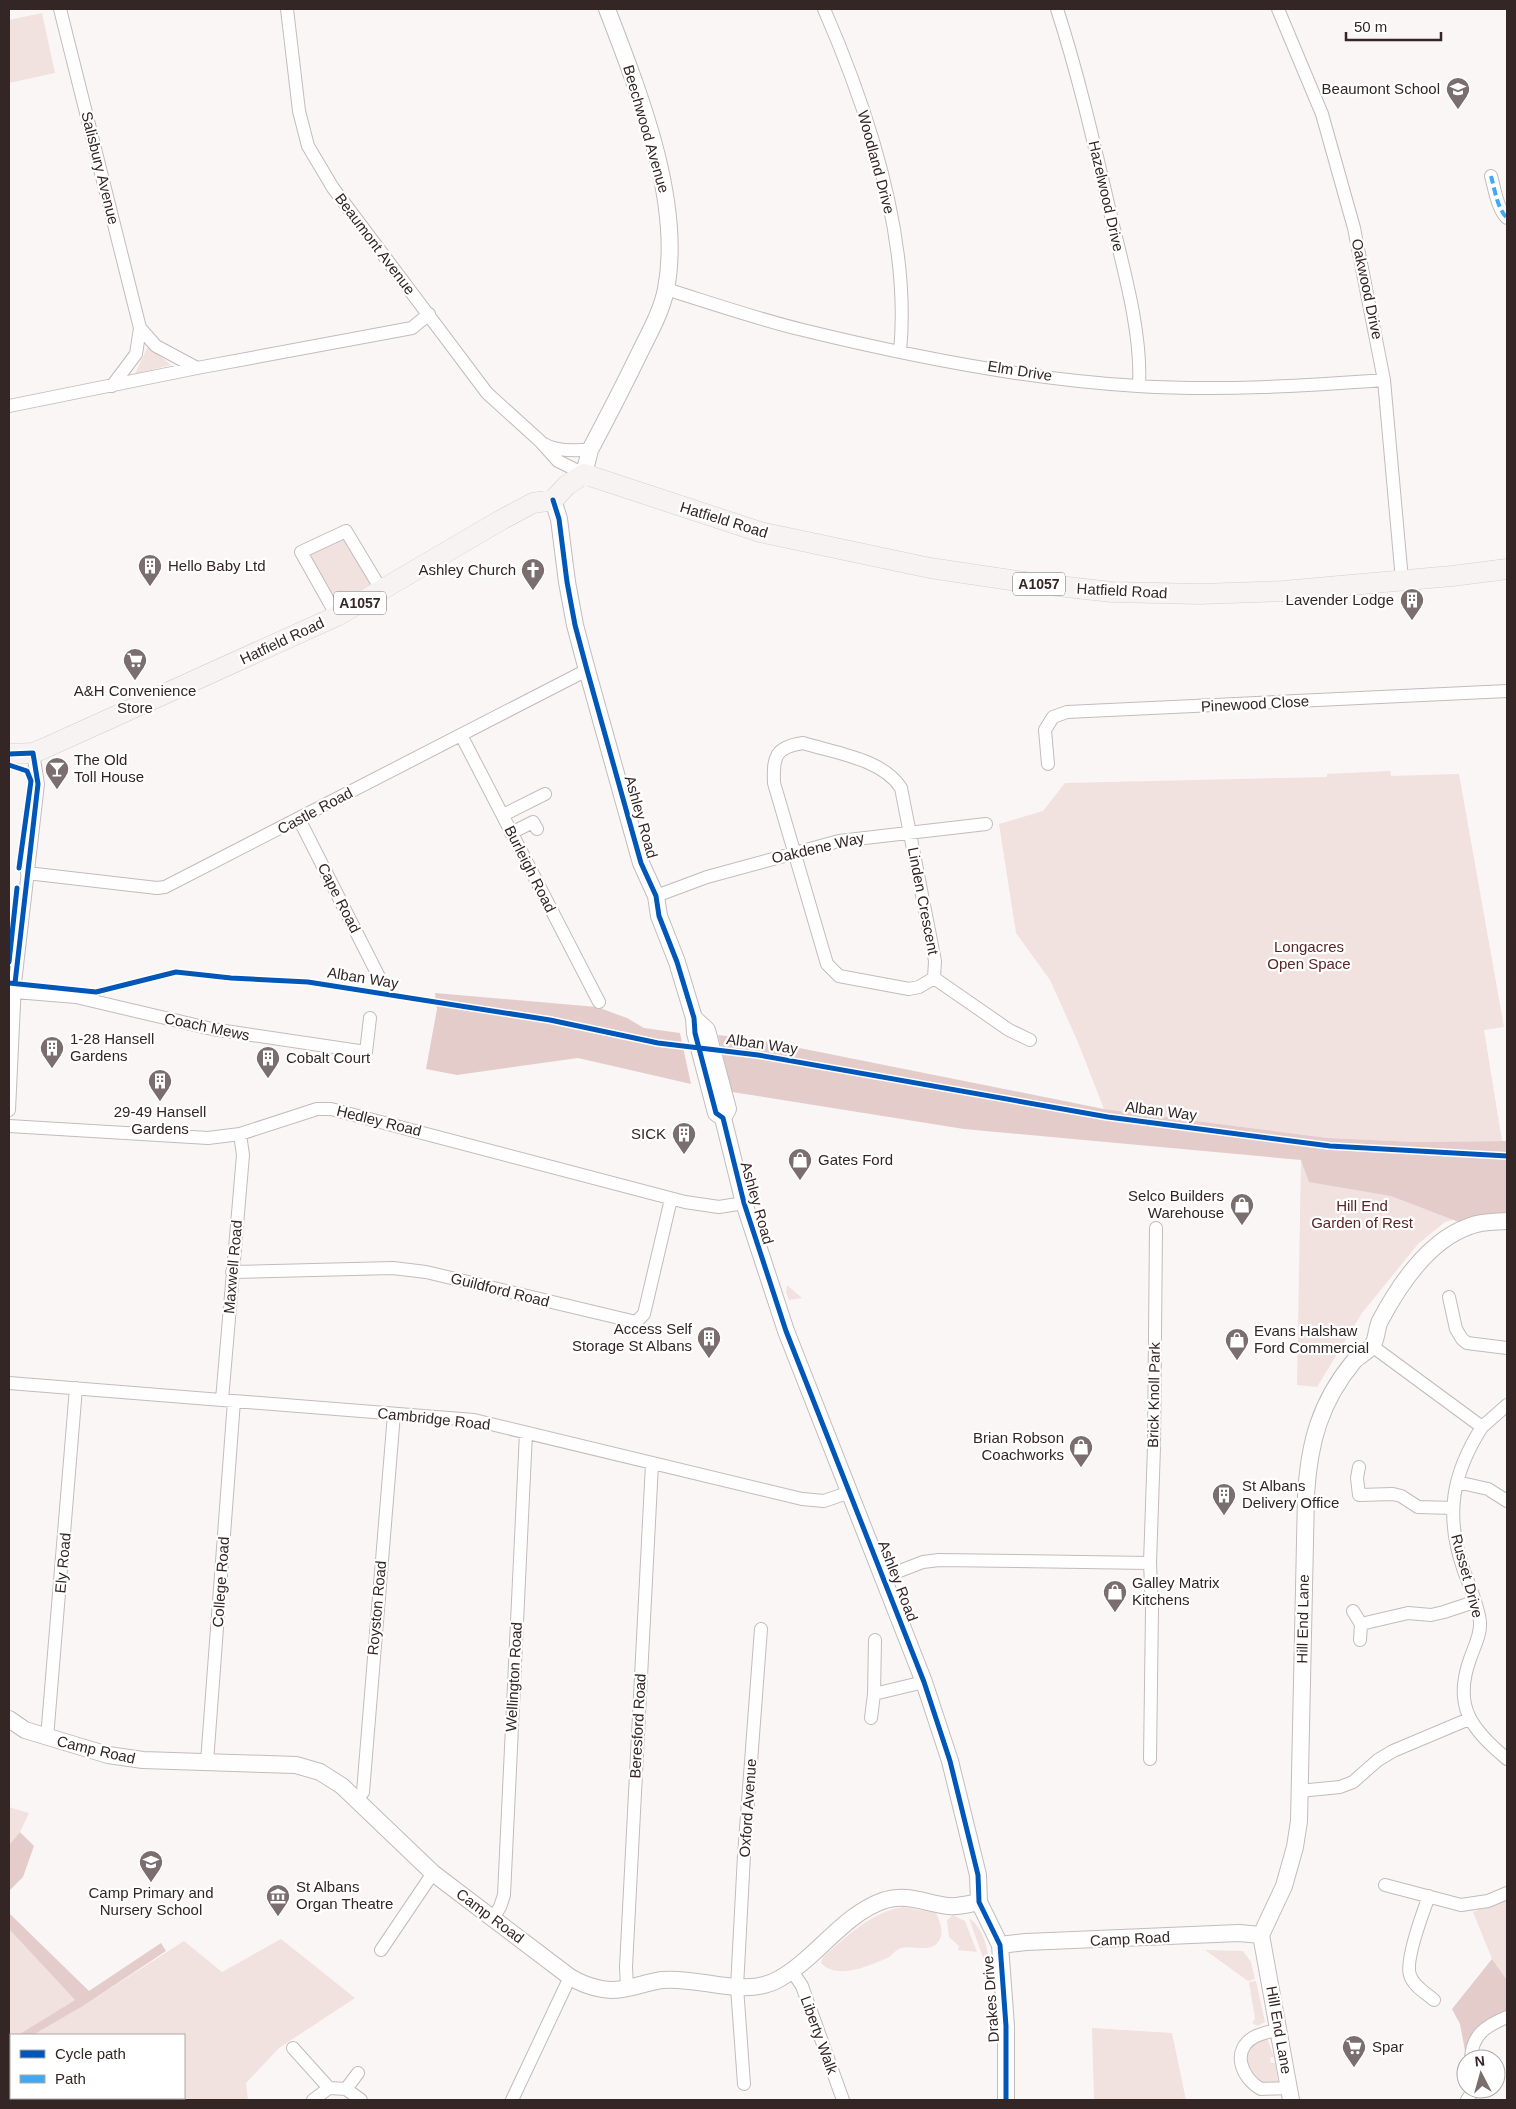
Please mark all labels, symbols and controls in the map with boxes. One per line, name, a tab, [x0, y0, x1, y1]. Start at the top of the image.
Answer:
scale bar	[1346, 10, 1441, 42]
text: 50 m	[1354, 18, 1387, 35]
street label: Beechwood Avenue	[620, 63, 673, 195]
school or university icon: Beaumont School	[1445, 76, 1471, 110]
place label: Beaumont School	[1322, 80, 1440, 97]
street label: Woodland Drive	[854, 108, 898, 215]
street label: Salisbury Avenue	[78, 110, 123, 226]
street label: Hazelwood Drive	[1085, 139, 1128, 253]
street label: Beaumont Avenue	[332, 190, 419, 298]
street label: Oakwood Drive	[1349, 237, 1386, 341]
street label: Elm Drive	[987, 357, 1054, 384]
street label: Hatfield Road	[678, 498, 770, 541]
building icon: Hello Baby Ltd	[137, 553, 163, 587]
place label: Hello Baby Ltd	[168, 557, 266, 574]
church icon: Ashley Church	[520, 557, 546, 591]
place label: Ashley Church	[418, 561, 516, 578]
road number: A1057	[1013, 572, 1065, 596]
street label: Hatfield Road	[1076, 580, 1168, 601]
building icon: Lavender Lodge	[1399, 587, 1425, 621]
place label: Lavender Lodge	[1286, 591, 1394, 608]
road number: A1057	[334, 592, 386, 614]
street label: Hatfield Road	[237, 614, 327, 667]
supermarket icon: A&H Convenience Store	[122, 647, 148, 681]
place label: A&H Convenience Store	[74, 682, 196, 716]
street label: Pinewood Close	[1200, 692, 1310, 715]
place label: The Old Toll House	[74, 751, 144, 785]
bar icon: The Old Toll House	[44, 756, 70, 790]
street label: Ashley Road	[622, 774, 661, 860]
street label: Castle Road	[274, 784, 355, 837]
street label: Burleigh Road	[501, 823, 560, 915]
street label: Oakdene Way	[770, 828, 866, 866]
street label: Linden Crescent	[905, 846, 942, 957]
street label: Cape Road	[315, 860, 364, 935]
park label: Longacres Open Space	[1267, 938, 1351, 972]
street label: Alban Way	[326, 963, 400, 992]
street label: Coach Mews	[163, 1009, 251, 1044]
place label: 1-28 Hansell Gardens	[70, 1030, 154, 1064]
street label: Alban Way	[725, 1030, 799, 1057]
building icon: 1-28 Hansell Gardens	[39, 1035, 65, 1069]
building icon: Cobalt Court	[255, 1045, 281, 1079]
place label: Cobalt Court	[286, 1049, 371, 1066]
building icon: 29-49 Hansell Gardens	[147, 1068, 173, 1102]
street label: Alban Way	[1124, 1098, 1198, 1123]
street label: Hedley Road	[335, 1102, 423, 1139]
place label: 29-49 Hansell Gardens	[114, 1103, 206, 1137]
building icon: SICK	[671, 1121, 697, 1155]
place label: SICK	[631, 1125, 666, 1142]
shop icon: Gates Ford	[787, 1147, 813, 1181]
place label: Gates Ford	[818, 1151, 893, 1168]
street label: Ashley Road	[738, 1160, 777, 1246]
place label: Selco Builders Warehouse	[1128, 1187, 1224, 1221]
shop icon: Selco Builders Warehouse	[1229, 1192, 1255, 1226]
park label: Hill End Garden of Rest	[1311, 1197, 1414, 1231]
street label: Maxwell Road	[220, 1219, 245, 1315]
street label: Guildford Road	[449, 1269, 551, 1310]
place label: Access Self Storage St Albans	[572, 1320, 693, 1354]
place label: Evans Halshaw Ford Commercial	[1254, 1322, 1369, 1356]
building icon: Access Self Storage St Albans	[696, 1325, 722, 1359]
shop icon: Evans Halshaw Ford Commercial	[1224, 1327, 1250, 1361]
street label: Brick Knoll Park	[1144, 1341, 1163, 1448]
street label: Cambridge Road	[377, 1404, 491, 1433]
place label: Brian Robson Coachworks	[973, 1429, 1064, 1463]
shop icon: Brian Robson Coachworks	[1068, 1434, 1094, 1468]
place label: St Albans Delivery Office	[1242, 1477, 1339, 1511]
building icon: St Albans Delivery Office	[1211, 1482, 1237, 1516]
street label: Ely Road	[51, 1532, 74, 1594]
street label: Russet Drive	[1448, 1532, 1487, 1620]
street label: College Road	[209, 1536, 232, 1628]
street label: Ashley Road	[875, 1538, 922, 1624]
street label: Royston Road	[364, 1560, 389, 1656]
place label: Galley Matrix Kitchens	[1132, 1574, 1220, 1608]
street label: Hill End Lane	[1293, 1574, 1312, 1664]
shop icon: Galley Matrix Kitchens	[1102, 1579, 1128, 1613]
street label: Wellington Road	[502, 1622, 525, 1732]
street label: Beresford Road	[626, 1673, 649, 1779]
street label: Camp Road	[55, 1732, 137, 1767]
street label: Oxford Avenue	[736, 1758, 759, 1858]
school or university icon: Camp Primary and Nursery School	[138, 1849, 164, 1883]
place label: St Albans Organ Theatre	[296, 1878, 393, 1912]
museum icon: St Albans Organ Theatre	[265, 1883, 291, 1917]
place label: Camp Primary and Nursery School	[88, 1884, 214, 1918]
street label: Camp Road	[453, 1885, 527, 1946]
street label: Camp Road	[1090, 1928, 1170, 1949]
street label: Drakes Drive	[979, 1955, 1002, 2043]
street label: Hill End Lane	[1263, 1984, 1296, 2075]
street label: Liberty Walk	[797, 1993, 842, 2077]
legend	[10, 2034, 185, 2099]
supermarket icon: Spar	[1341, 2034, 1367, 2068]
place label: Spar	[1372, 2038, 1404, 2055]
text: Cycle path	[55, 2045, 126, 2062]
north arrow	[1456, 2049, 1506, 2099]
text: N	[1474, 2053, 1486, 2070]
text: Path	[55, 2070, 86, 2087]

